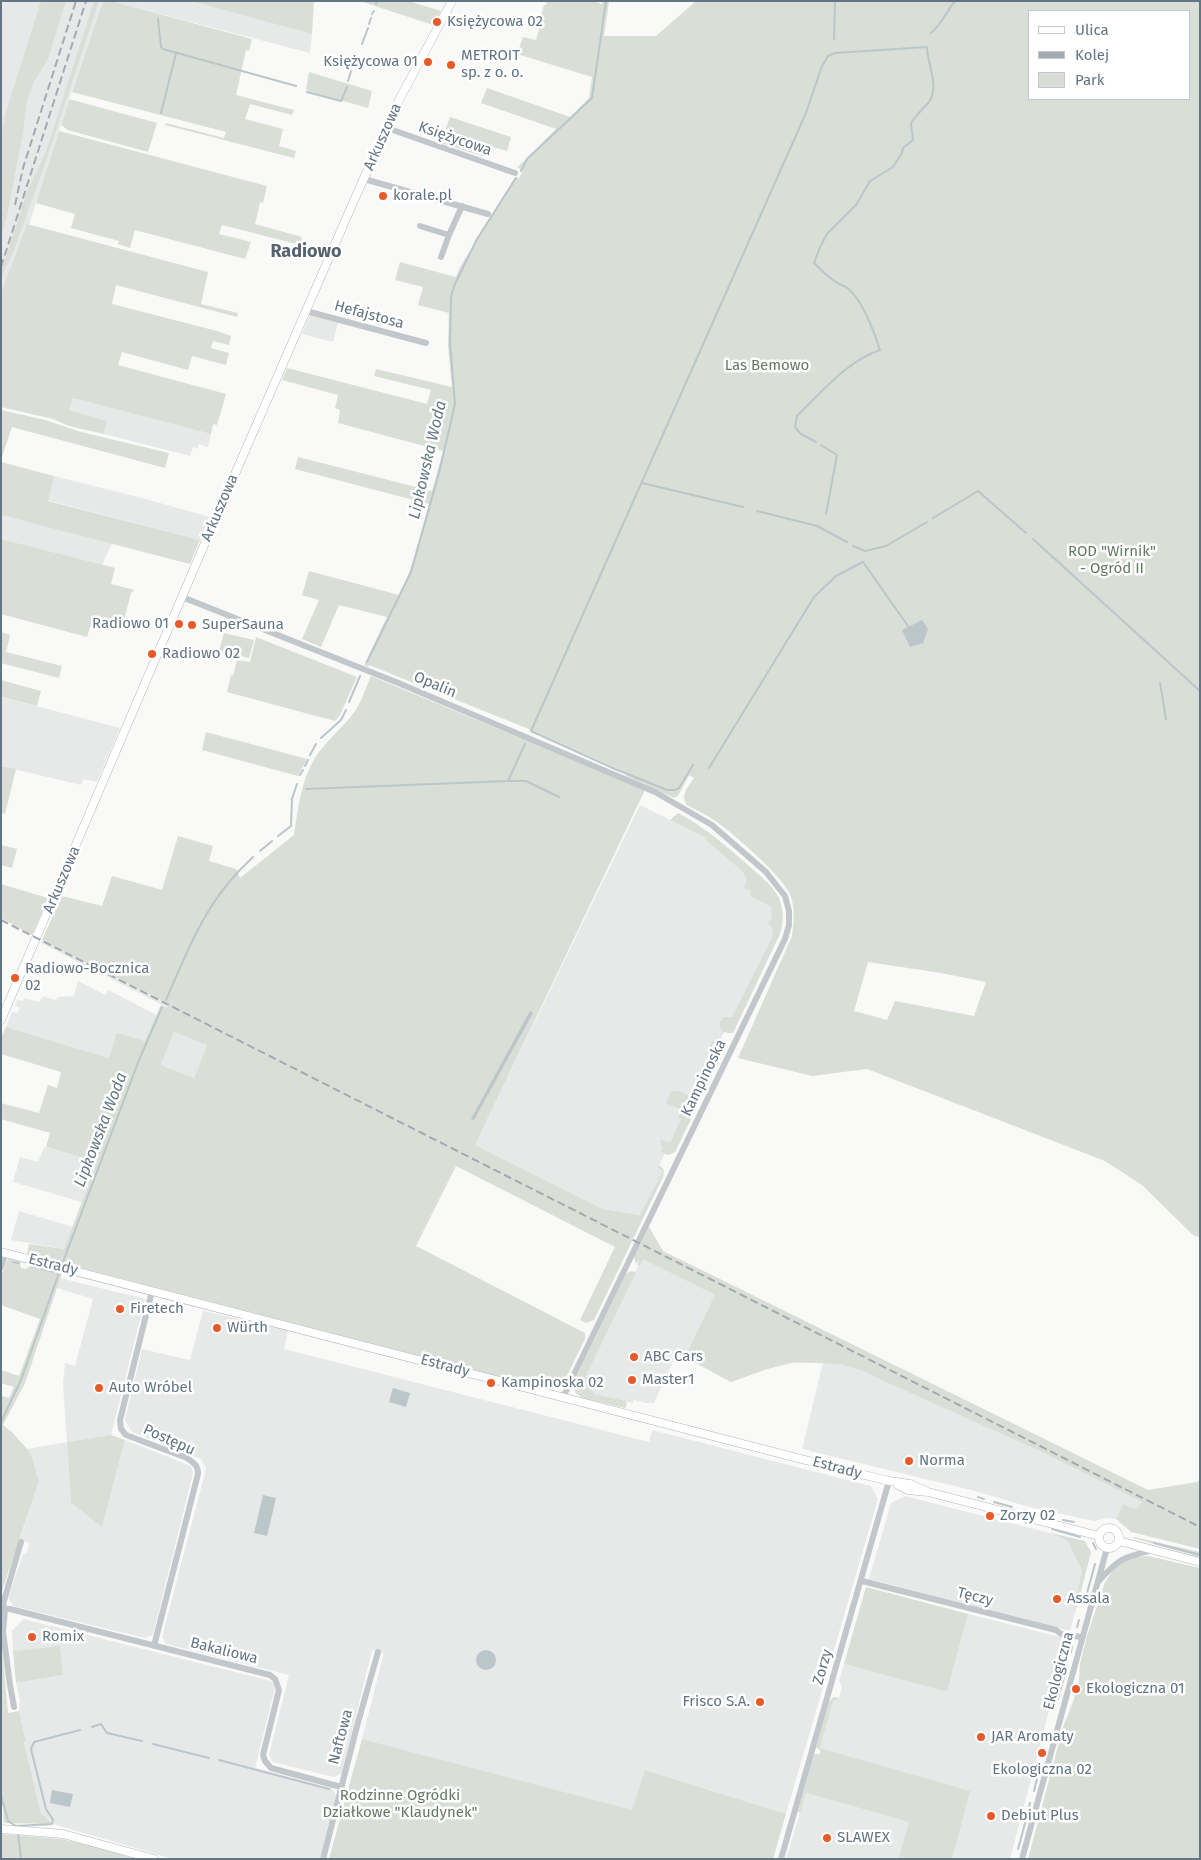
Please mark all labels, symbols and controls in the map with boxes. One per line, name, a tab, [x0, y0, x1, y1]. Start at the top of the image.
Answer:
legend	[1028, 10, 1191, 100]
place label: Księżycowa 02	[447, 13, 543, 31]
marker: Księżycowa 02	[431, 16, 443, 28]
text: Ulica	[1075, 21, 1109, 39]
text: Kolej	[1075, 46, 1109, 64]
place label: METROIT sp. z o. o.	[461, 47, 523, 82]
place label: Księżycowa 01	[323, 53, 418, 71]
marker: Księżycowa 01	[422, 56, 434, 68]
marker: METROIT sp. z o. o.	[445, 59, 457, 71]
text: Park	[1075, 71, 1105, 89]
street label: Arkuszowa	[360, 101, 406, 173]
street label: Księżycowa	[416, 118, 494, 160]
place label: korale.pl	[393, 187, 452, 205]
marker: korale.pl	[377, 190, 389, 202]
district label: Radiowo	[270, 241, 342, 263]
street label: Hefajstosa	[332, 297, 406, 333]
park label: Las Bemowo	[725, 357, 809, 375]
water label: Lipkowska Woda	[405, 399, 451, 521]
street label: Arkuszowa	[198, 472, 242, 544]
park label: ROD "Wirnik" - Ogród II	[1068, 543, 1156, 578]
place label: Radiowo 01	[92, 615, 169, 633]
place label: SuperSauna	[202, 616, 284, 634]
marker: Radiowo 01	[173, 618, 185, 630]
marker: SuperSauna	[186, 619, 198, 631]
place label: Radiowo 02	[162, 645, 240, 663]
marker: Radiowo 02	[146, 648, 158, 660]
street label: Opalin	[411, 668, 459, 702]
street label: Arkuszowa	[40, 844, 84, 916]
place label: Radiowo-Bocznica 02	[25, 960, 149, 995]
marker: Radiowo-Bocznica 02	[9, 972, 21, 984]
street label: Kampinoska	[678, 1037, 730, 1119]
water label: Lipkowska Woda	[70, 1070, 132, 1190]
street label: Estrady	[26, 1250, 80, 1280]
place label: Firetech	[130, 1300, 184, 1318]
marker: Firetech	[114, 1303, 126, 1315]
place label: Würth	[227, 1319, 268, 1337]
marker: Würth	[211, 1322, 223, 1334]
place label: ABC Cars	[644, 1348, 703, 1366]
street label: Estrady	[418, 1351, 472, 1381]
marker: ABC Cars	[628, 1351, 640, 1363]
place label: Master1	[642, 1371, 694, 1389]
place label: Kampinoska 02	[501, 1374, 604, 1392]
marker: Master1	[626, 1374, 638, 1386]
marker: Kampinoska 02	[485, 1377, 497, 1389]
place label: Auto Wróbel	[109, 1379, 192, 1397]
marker: Auto Wróbel	[93, 1382, 105, 1394]
street label: Postępu	[140, 1421, 198, 1459]
place label: Norma	[919, 1452, 965, 1470]
street label: Estrady	[810, 1453, 864, 1483]
marker: Norma	[903, 1455, 915, 1467]
place label: Zorzy 02	[1000, 1507, 1055, 1525]
marker: Zorzy 02	[984, 1510, 996, 1522]
street label: Tęczy	[955, 1584, 995, 1610]
place label: Assala	[1067, 1590, 1110, 1608]
marker: Assala	[1051, 1593, 1063, 1605]
place label: Romix	[42, 1628, 84, 1646]
street label: Ekologiczna	[1040, 1630, 1078, 1712]
marker: Romix	[26, 1631, 38, 1643]
street label: Bakaliowa	[188, 1634, 260, 1668]
street label: Zorzy	[809, 1647, 837, 1687]
place label: Ekologiczna 01	[1086, 1680, 1185, 1698]
marker: Ekologiczna 01	[1070, 1683, 1082, 1695]
place label: Frisco S.A.	[682, 1693, 750, 1711]
marker: Frisco S.A.	[754, 1696, 766, 1708]
street label: Naftowa	[325, 1708, 357, 1766]
place label: JAR Aromaty	[991, 1728, 1074, 1746]
marker: JAR Aromaty	[975, 1731, 987, 1743]
marker: Ekologiczna 02	[1036, 1747, 1048, 1759]
place label: Ekologiczna 02	[992, 1761, 1092, 1779]
park label: Rodzinne Ogródki Działkowe "Klaudynek"	[322, 1787, 478, 1822]
place label: Debiut Plus	[1001, 1807, 1079, 1825]
marker: Debiut Plus	[985, 1810, 997, 1822]
place label: SLAWEX	[837, 1829, 890, 1847]
marker: SLAWEX	[821, 1832, 833, 1844]

